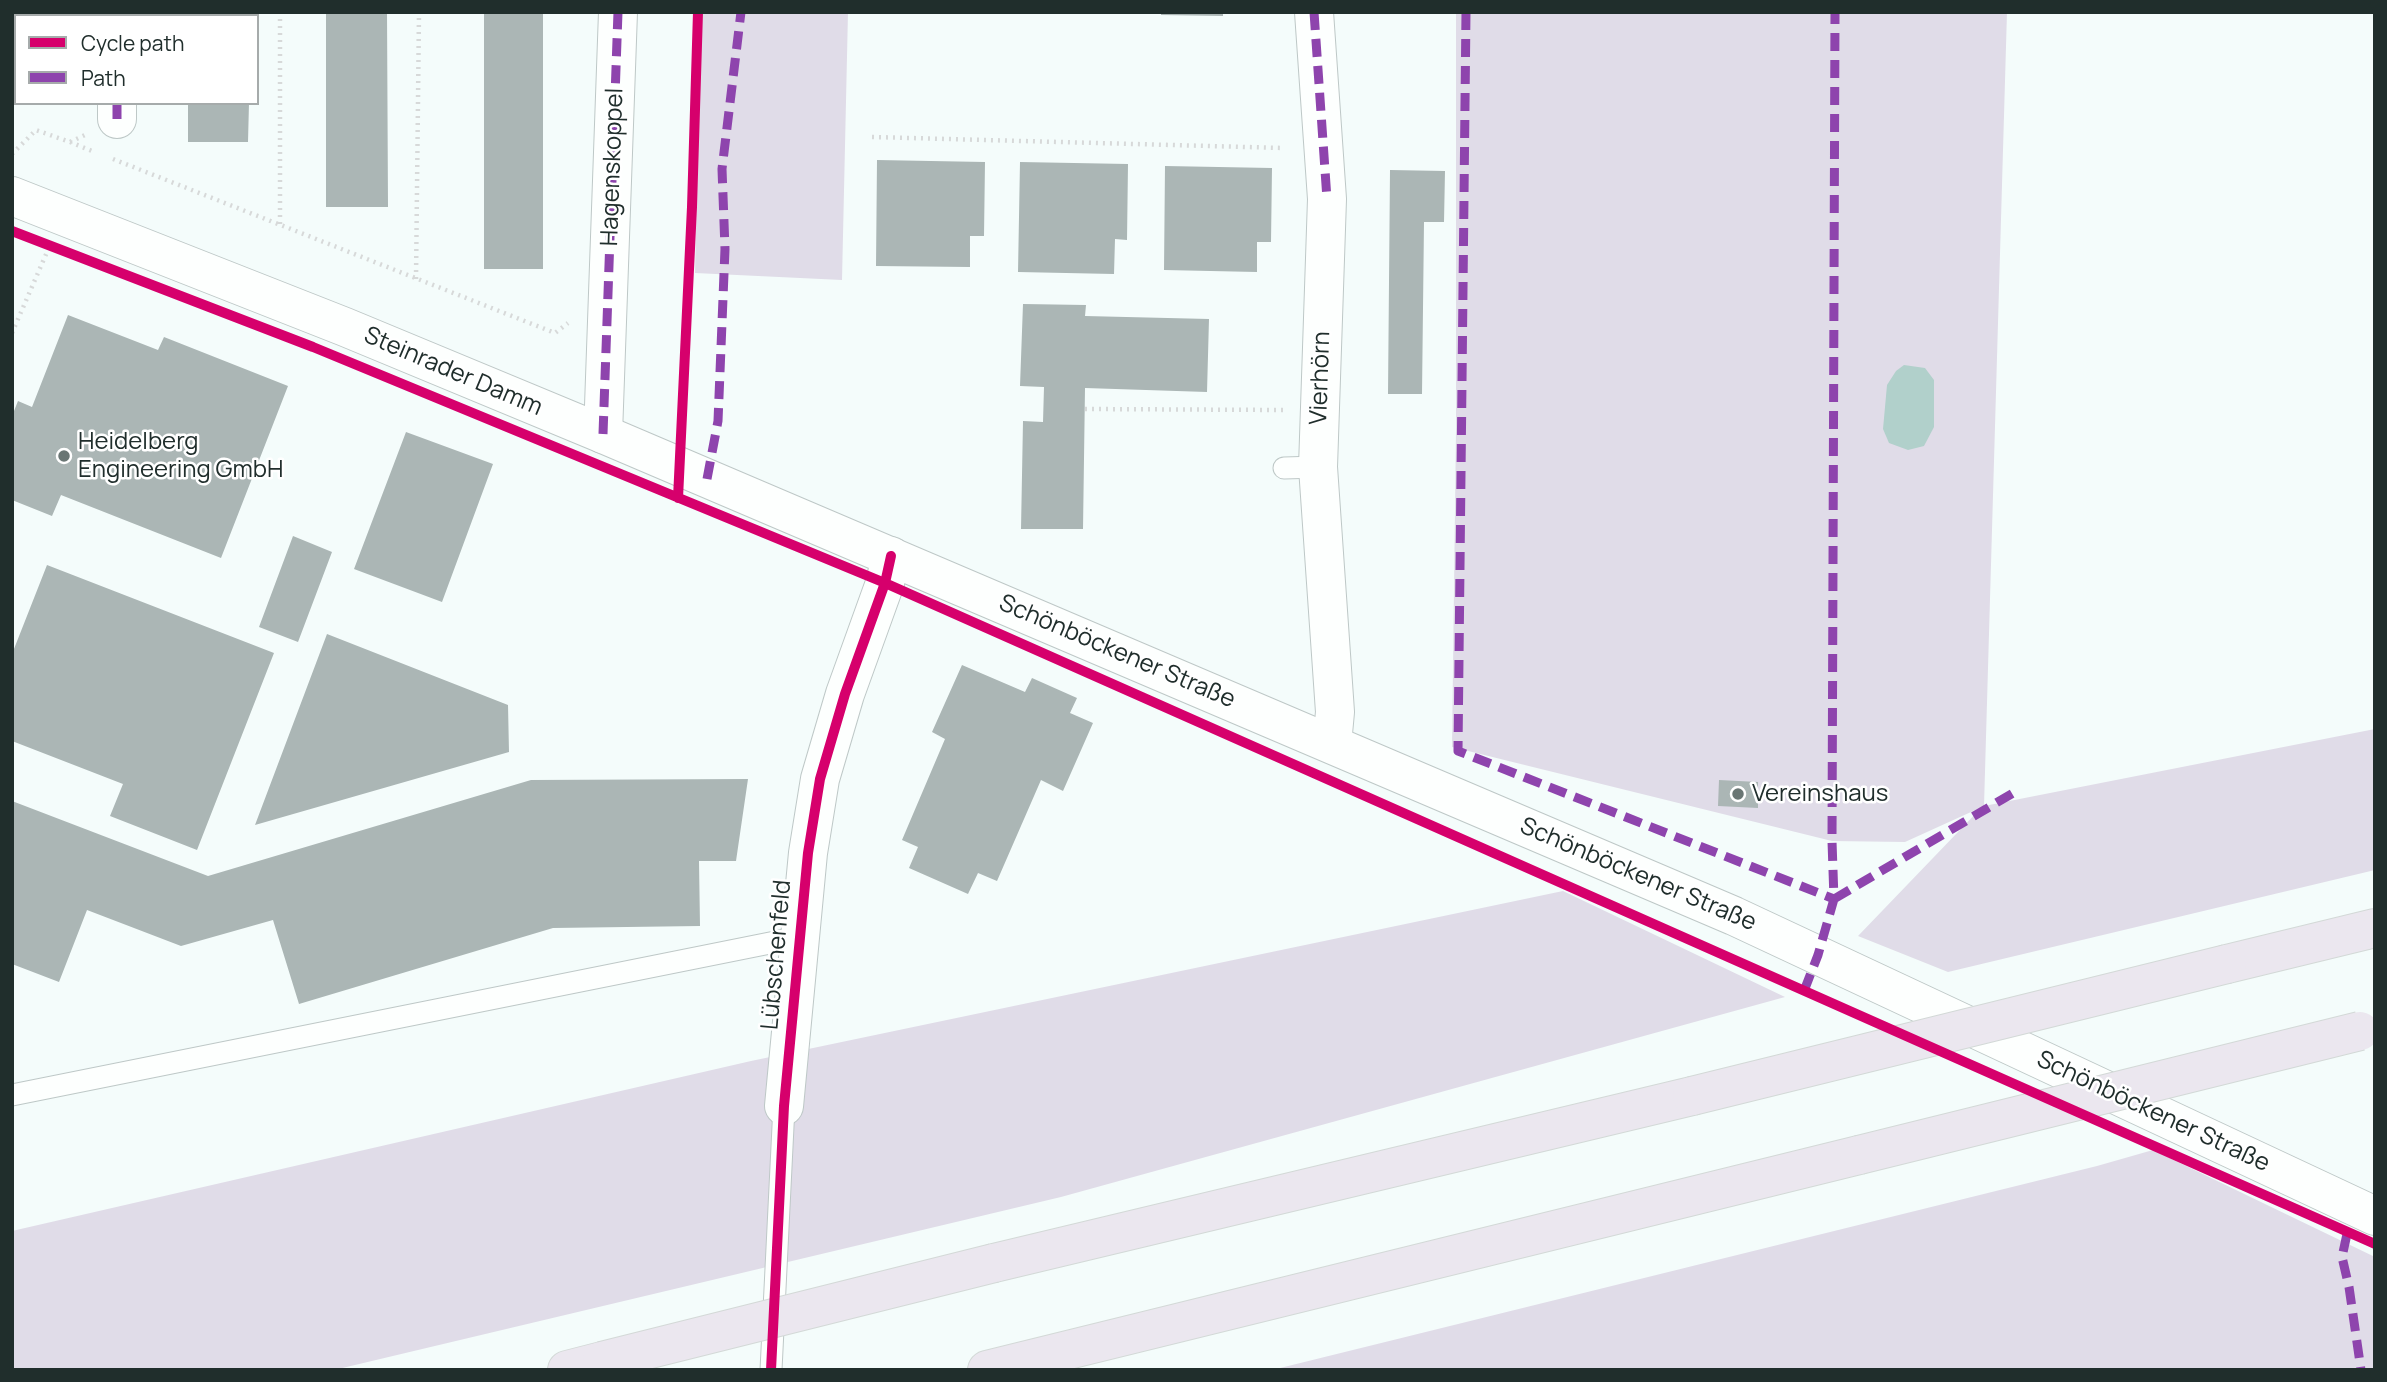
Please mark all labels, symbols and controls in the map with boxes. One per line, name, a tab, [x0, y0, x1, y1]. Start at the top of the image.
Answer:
legend	[14, 14, 259, 105]
text: Cycle path	[81, 29, 184, 57]
text: Path	[81, 64, 126, 92]
street label: Hagenskoppel	[596, 87, 630, 247]
street label: Steinrader Damm	[359, 321, 547, 423]
street label: Vierhörn	[1305, 331, 1337, 425]
place label: Heidelberg Engineering GmbH	[78, 428, 283, 484]
marker: Heidelberg Engineering GmbH	[56, 448, 72, 464]
street label: Schönböckener Straße	[995, 589, 1239, 715]
place label: Vereinshaus	[1752, 780, 1888, 808]
marker: Vereinshaus	[1730, 786, 1746, 802]
street label: Schönböckener Straße	[1516, 812, 1760, 938]
street label: Lübschenfeld	[756, 879, 798, 1031]
street label: Schönböckener Straße	[2032, 1045, 2274, 1179]

